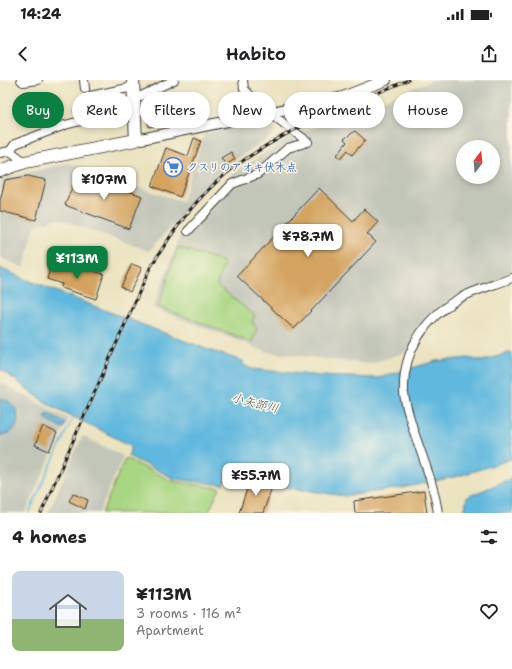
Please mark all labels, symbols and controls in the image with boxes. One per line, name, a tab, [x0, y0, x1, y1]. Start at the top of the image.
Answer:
text: 14:24	[20, 4, 61, 24]
text: Habito	[226, 42, 286, 66]
icon: back	[12, 43, 34, 65]
icon: share	[478, 43, 500, 65]
chip: Buy	[12, 92, 64, 128]
chip: Rent	[72, 92, 132, 128]
chip: Filters	[140, 92, 210, 128]
chip: New	[218, 92, 276, 128]
chip: Apartment	[284, 92, 385, 128]
chip: House	[393, 92, 463, 128]
north arrow	[456, 140, 500, 184]
map controls	[456, 140, 500, 184]
supermarket icon: クスリのアオキ伏木点	[162, 156, 184, 178]
place label: クスリのアオキ伏木点	[187, 160, 297, 175]
pin: ¥107M	[76, 167, 132, 201]
text: ¥107M	[81, 171, 127, 188]
pin: ¥78.7M	[275, 224, 341, 258]
text: ¥78.7M	[282, 228, 334, 245]
pin: ¥113M	[49, 246, 105, 280]
text: ¥113M	[56, 250, 98, 267]
water label: 小矢部川	[230, 389, 280, 417]
pin: ¥55.7M	[223, 463, 289, 497]
text: ¥55.7M	[231, 467, 281, 484]
text: 4 homes	[12, 526, 87, 548]
icon: filters	[478, 526, 500, 548]
text: ¥113M	[136, 583, 192, 605]
icon: home	[44, 587, 92, 635]
icon: heart	[478, 600, 500, 622]
text: 3 rooms · 116 m²	[136, 605, 242, 622]
text: Apartment	[136, 622, 204, 639]

